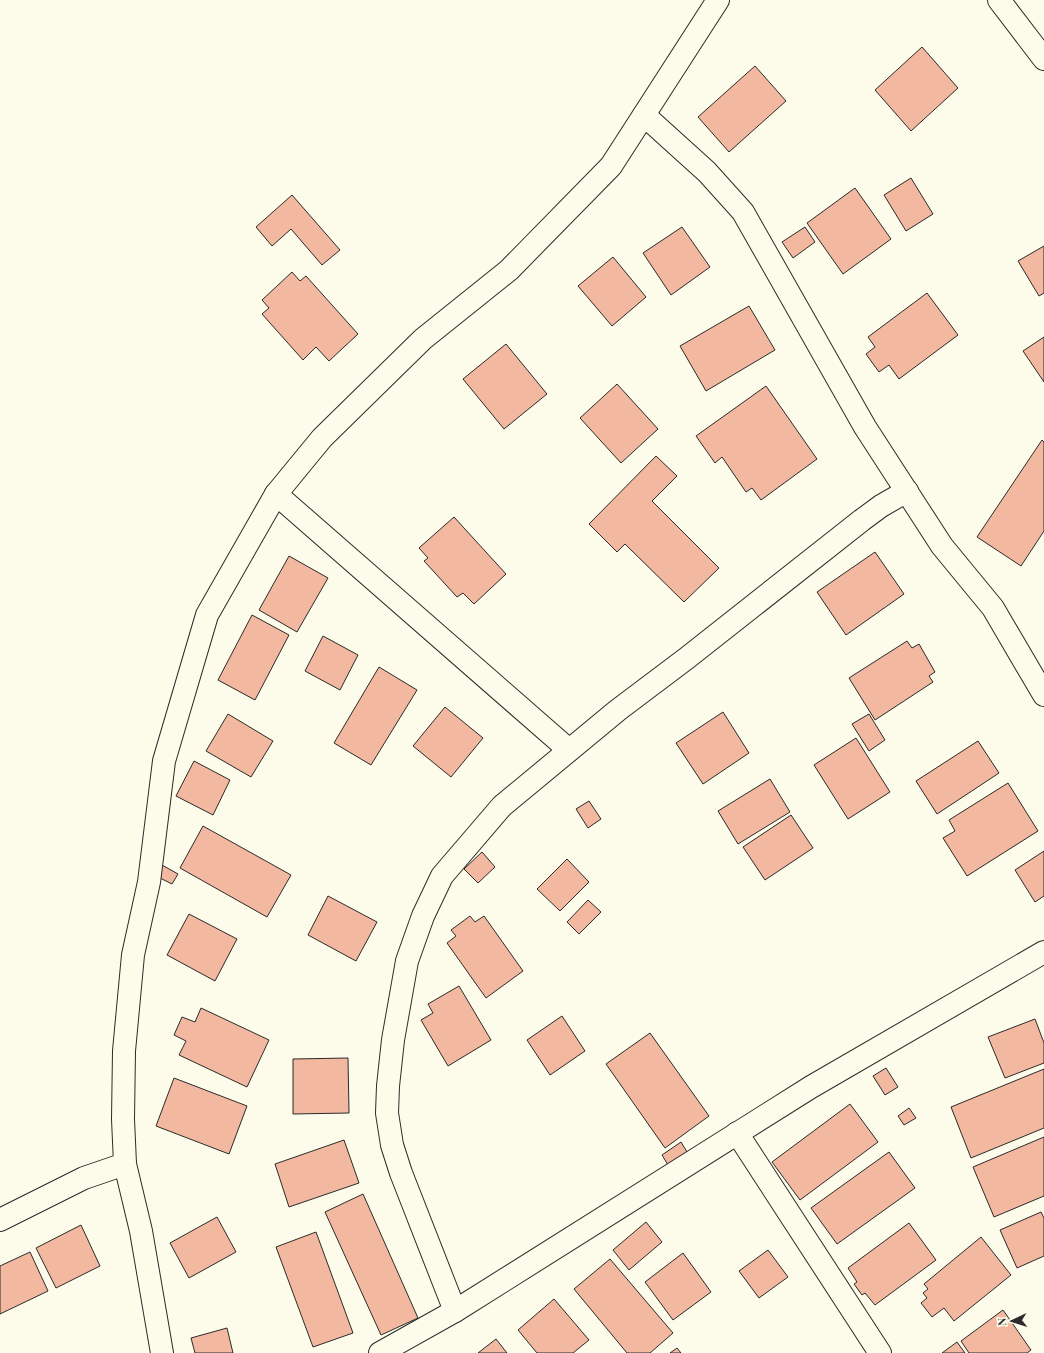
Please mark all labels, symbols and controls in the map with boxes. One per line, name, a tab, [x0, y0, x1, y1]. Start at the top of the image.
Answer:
north arrow	[992, 1301, 1032, 1341]
text: N	[994, 1317, 1009, 1326]

